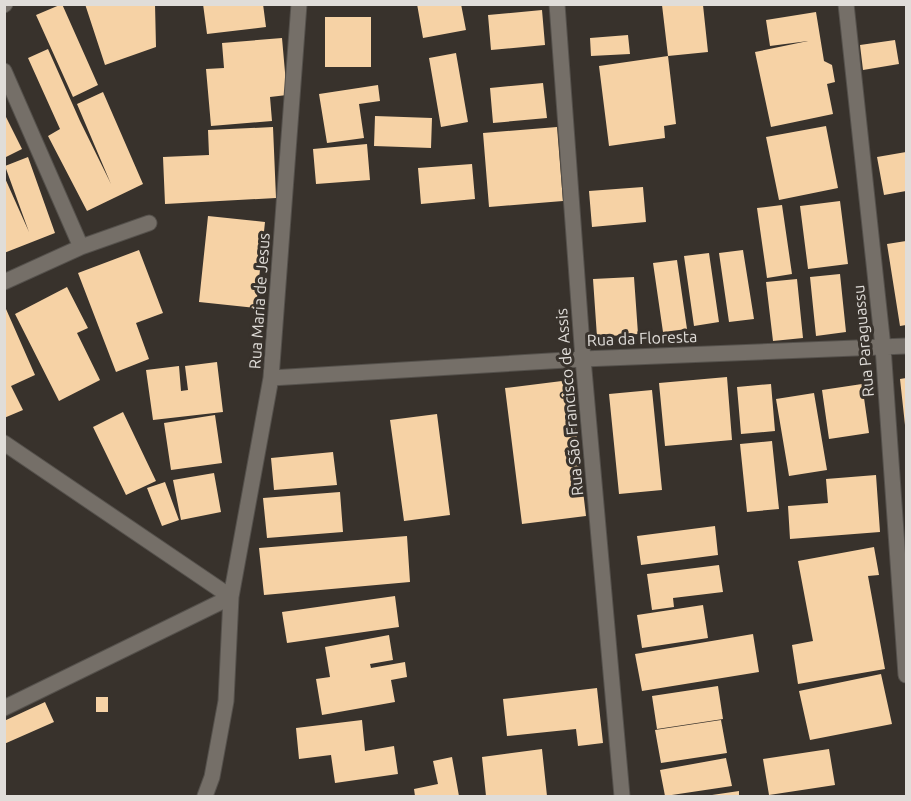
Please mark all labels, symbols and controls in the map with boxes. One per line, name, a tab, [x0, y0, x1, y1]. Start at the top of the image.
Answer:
street label: Rua Maria de Jesus	[245, 232, 273, 370]
street label: Rua Paraguassu	[849, 284, 877, 398]
street label: Rua São Francisco de Assis	[552, 307, 586, 496]
street label: Rua da Floresta	[586, 327, 698, 349]

